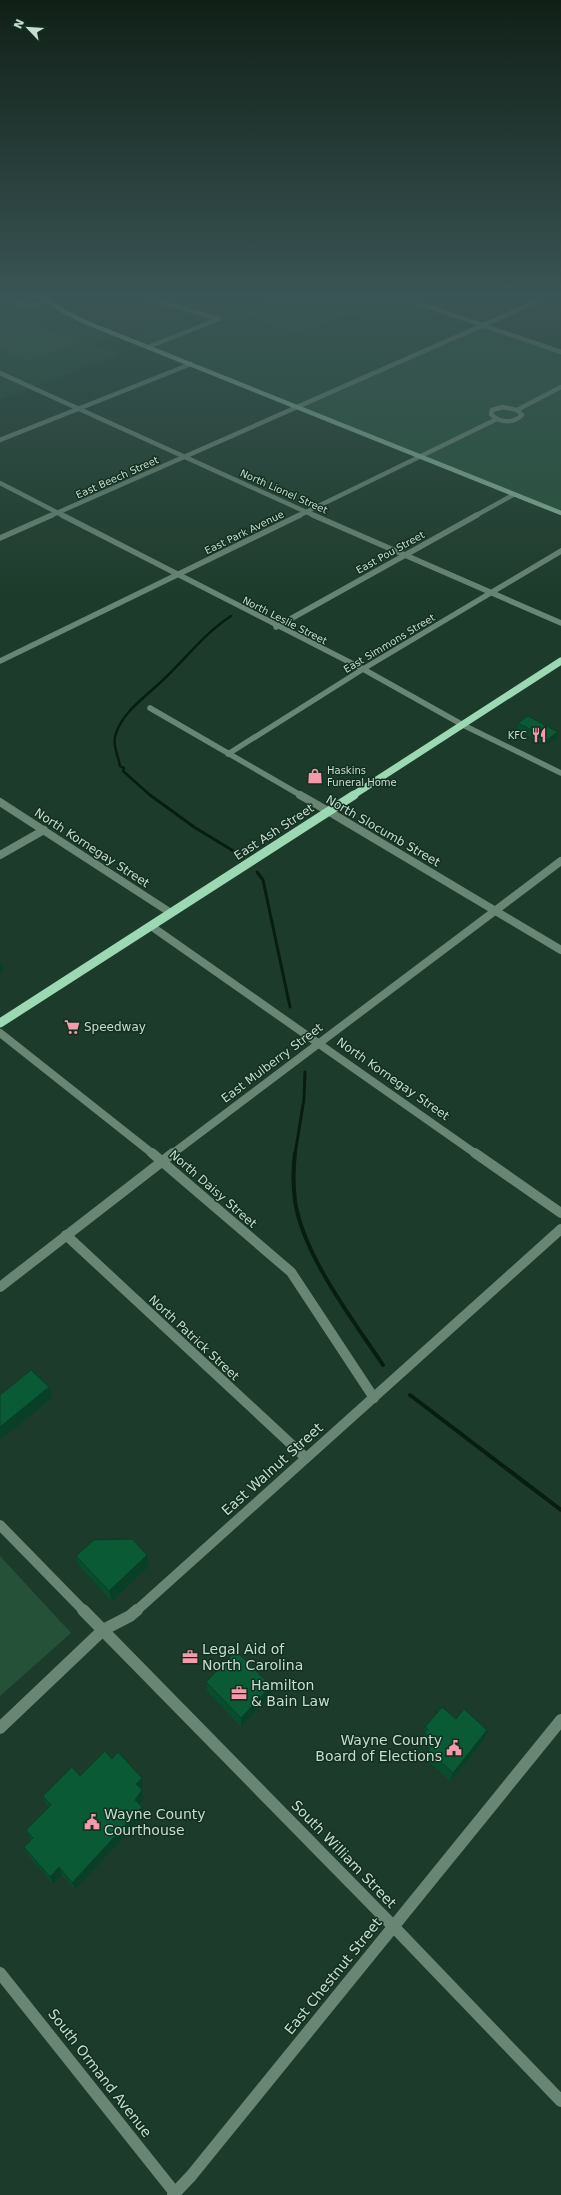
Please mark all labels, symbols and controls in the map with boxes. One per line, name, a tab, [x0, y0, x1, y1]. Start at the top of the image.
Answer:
north arrow	[8, 8, 48, 48]
text: N	[12, 17, 27, 31]
street label: East Beech Street	[74, 454, 160, 501]
street label: North Lionel Street	[238, 467, 329, 516]
street label: East Park Avenue	[203, 509, 286, 556]
street label: East Pou Street	[354, 529, 426, 576]
street label: North Leslie Street	[241, 594, 329, 647]
street label: East Simmons Street	[342, 612, 437, 675]
restaurant icon: KFC	[530, 726, 548, 744]
place label: KFC	[508, 730, 527, 741]
place label: Haskins Funeral Home	[327, 765, 397, 788]
shop icon: Haskins Funeral Home	[306, 767, 324, 785]
street label: North Slocumb Street	[323, 793, 443, 870]
street label: East Ash Street	[232, 801, 317, 863]
street label: North Kornegay Street	[32, 806, 152, 891]
supermarket icon: Speedway	[63, 1018, 81, 1036]
place label: Speedway	[84, 1020, 146, 1034]
street label: East Mulberry Street	[219, 1020, 326, 1106]
street label: North Kornegay Street	[334, 1035, 452, 1123]
street label: North Daisy Street	[167, 1147, 260, 1231]
street label: North Patrick Street	[146, 1293, 242, 1384]
street label: East Walnut Street	[218, 1419, 326, 1519]
place label: Legal Aid of North Carolina	[202, 1641, 303, 1673]
office icon: Legal Aid of North Carolina	[181, 1648, 199, 1666]
place label: Hamilton & Bain Law	[251, 1677, 330, 1709]
office icon: Hamilton & Bain Law	[230, 1684, 248, 1702]
place label: Wayne County Board of Elections	[315, 1732, 442, 1764]
public building icon: Wayne County Board of Elections	[445, 1739, 463, 1757]
street label: South William Street	[288, 1797, 400, 1912]
place label: Wayne County Courthouse	[104, 1806, 206, 1838]
public building icon: Wayne County Courthouse	[83, 1813, 101, 1831]
street label: East Chestnut Street	[281, 1914, 385, 2037]
street label: South Ormand Avenue	[45, 2006, 155, 2140]

